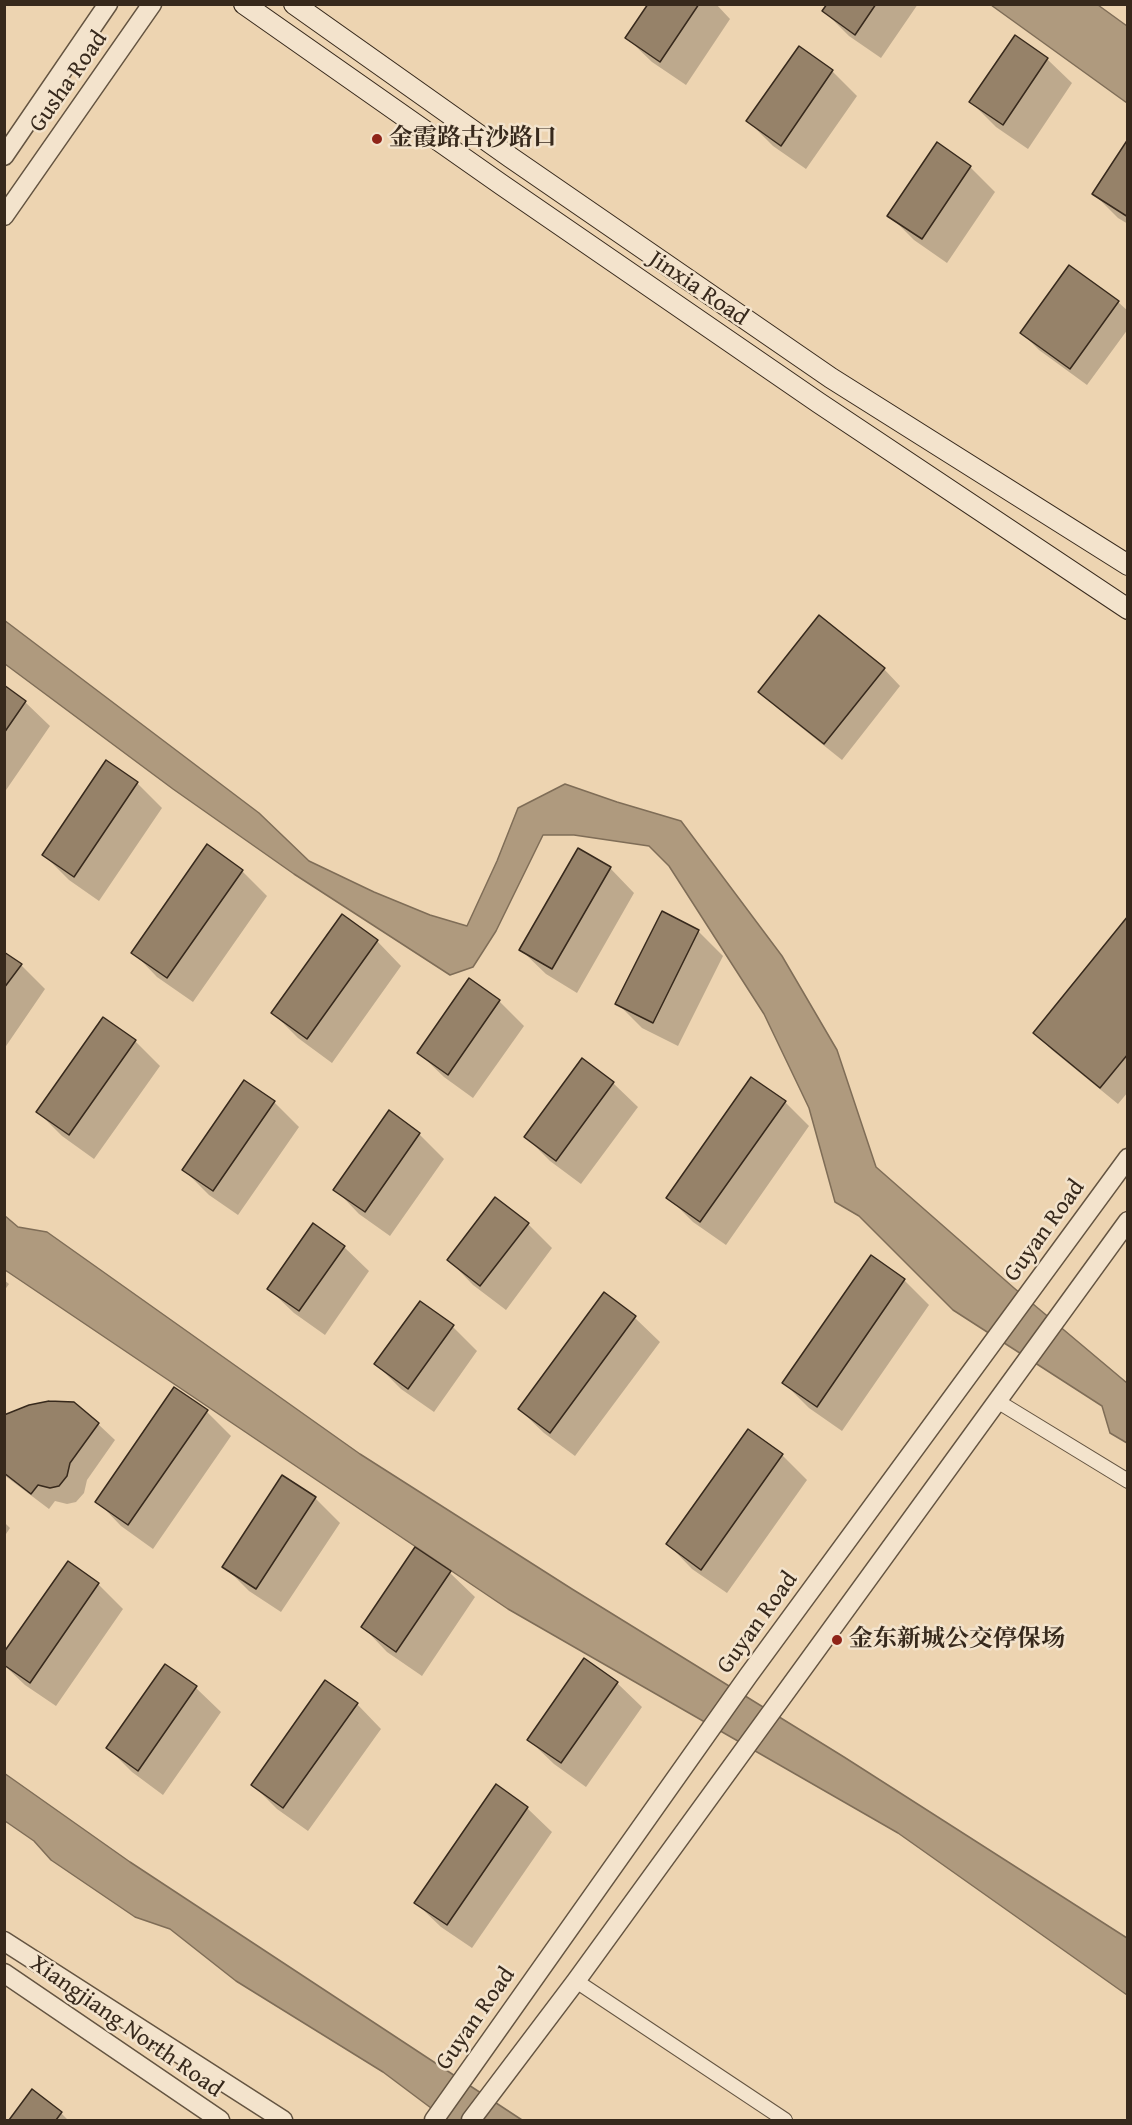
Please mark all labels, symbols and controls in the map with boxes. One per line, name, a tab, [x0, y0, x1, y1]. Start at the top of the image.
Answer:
street label: Gusha Road	[24, 26, 114, 138]
place label: 金霞路古沙路口	[389, 125, 557, 153]
marker: 金霞路古沙路口	[370, 132, 384, 146]
street label: Jinxia Road	[643, 245, 753, 333]
street label: Guyan Road	[998, 1174, 1092, 1288]
street label: Guyan Road	[711, 1566, 805, 1680]
place label: 金东新城公交停保场	[849, 1626, 1065, 1654]
marker: 金东新城公交停保场	[830, 1633, 844, 1647]
street label: Xiangjiang North Road	[24, 1950, 228, 2104]
street label: Guyan Road	[430, 1962, 522, 2076]

